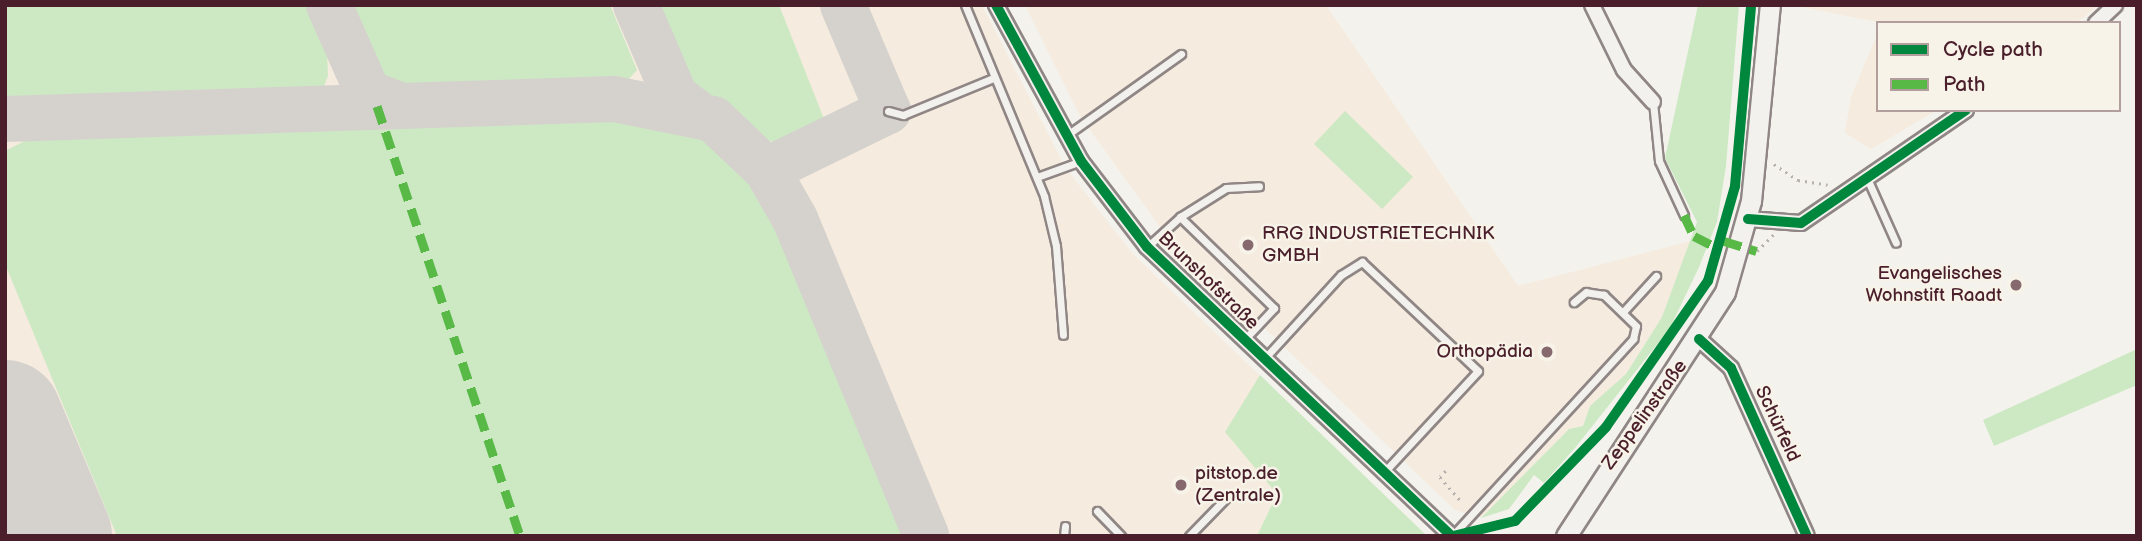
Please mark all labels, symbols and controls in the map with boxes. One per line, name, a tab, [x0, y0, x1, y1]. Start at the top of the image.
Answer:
legend	[1876, 21, 2121, 112]
text: Cycle path	[1943, 37, 2043, 62]
text: Path	[1943, 72, 1985, 97]
place label: RRG INDUSTRIETECHNIK GMBH	[1262, 223, 1494, 267]
street label: Brunshofstraße	[1153, 227, 1263, 335]
marker: RRG INDUSTRIETECHNIK GMBH	[1240, 237, 1256, 253]
place label: Evangelisches Wohnstift Raadt	[1865, 263, 2002, 307]
marker: Evangelisches Wohnstift Raadt	[2008, 277, 2024, 293]
place label: Orthopädia	[1436, 341, 1533, 363]
marker: Orthopädia	[1539, 344, 1555, 360]
street label: Zeppelinstraße	[1598, 356, 1692, 474]
street label: Schürfeld	[1750, 382, 1804, 466]
place label: pitstop.de (Zentrale)	[1195, 463, 1281, 507]
marker: pitstop.de (Zentrale)	[1173, 477, 1189, 493]

